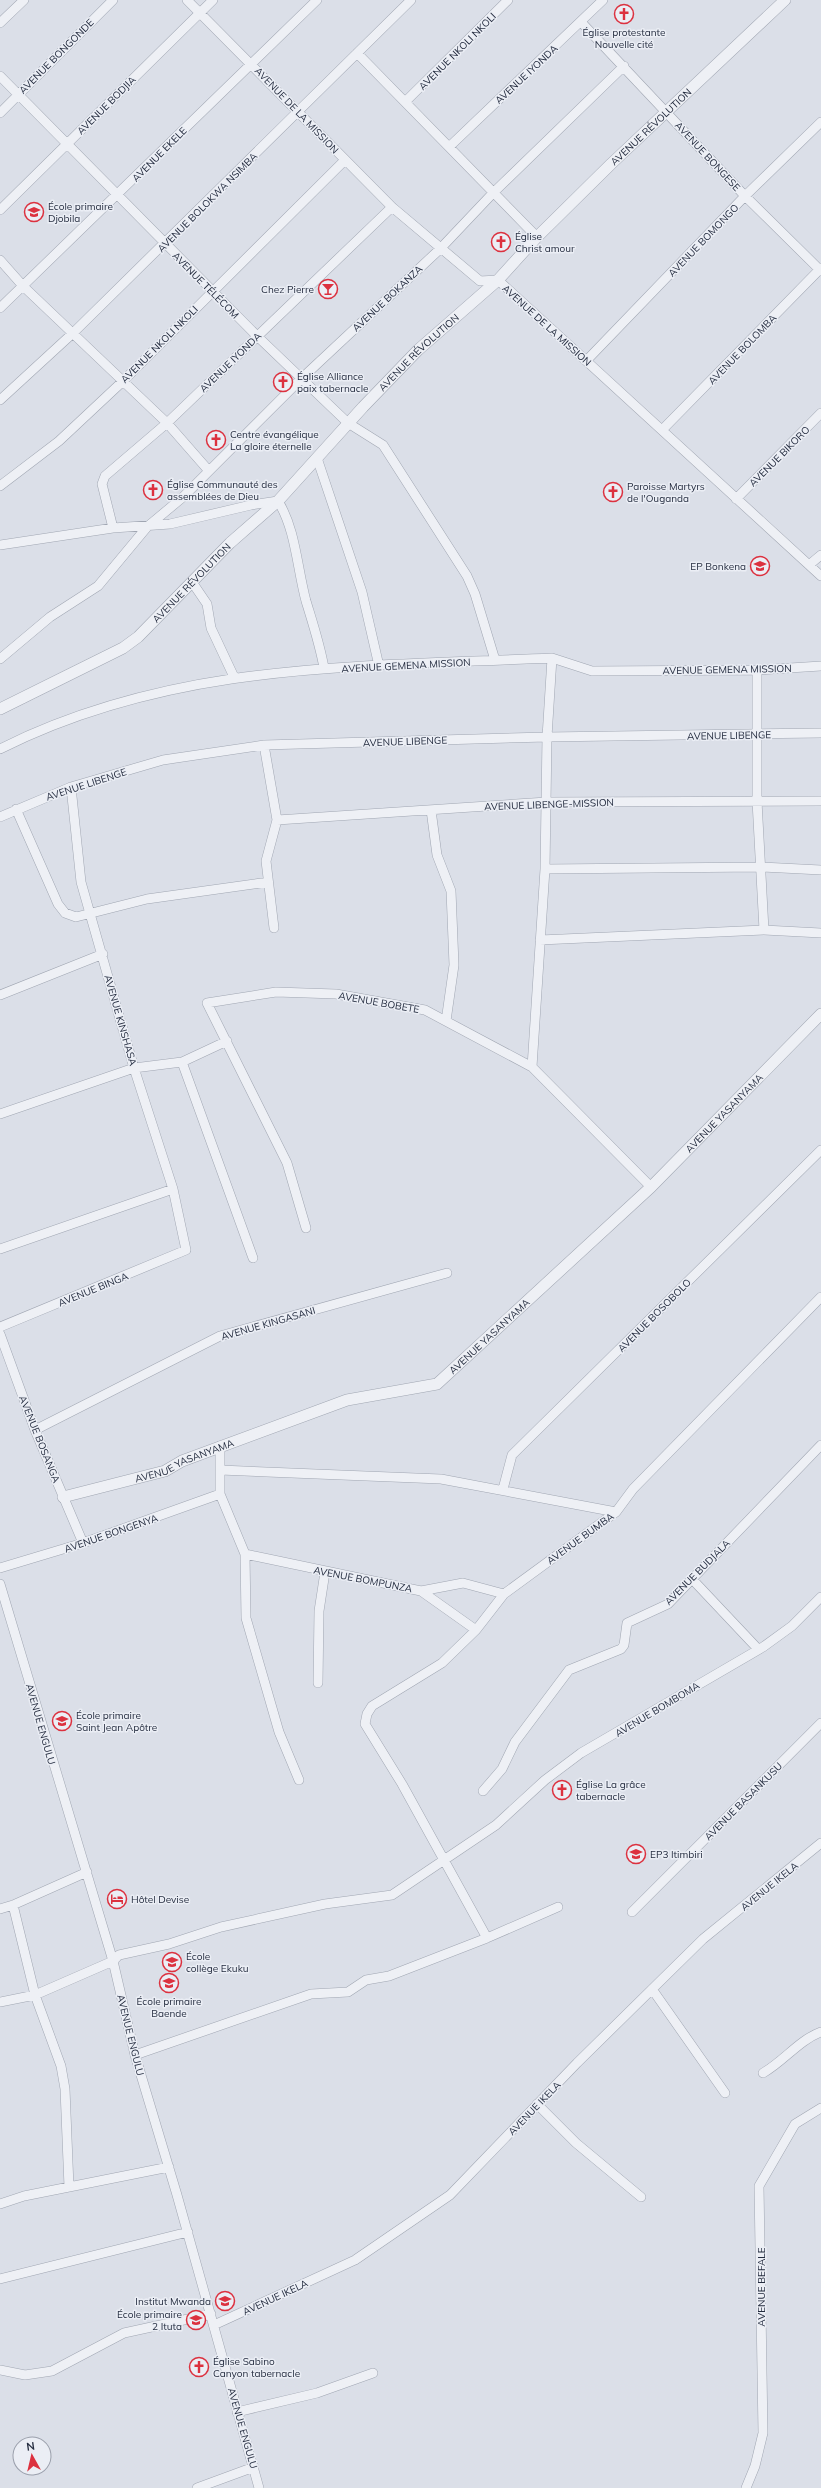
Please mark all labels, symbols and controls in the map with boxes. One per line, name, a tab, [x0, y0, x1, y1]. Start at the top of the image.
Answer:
church icon: Église protestante Nouvelle cité	[613, 3, 635, 25]
street label: AVENUE NKOLI NKOLI	[416, 10, 499, 93]
street label: AVENUE BONGONDE	[16, 16, 97, 97]
place label: Église protestante Nouvelle cité	[583, 26, 665, 51]
street label: AVENUE IYONDA	[492, 42, 561, 107]
street label: AVENUE DE LA MISSION	[252, 64, 341, 156]
street label: AVENUE BODJIA	[74, 73, 139, 137]
street label: AVENUE RÉVOLUTION	[608, 86, 694, 168]
street label: AVENUE BONGESE	[672, 119, 743, 194]
street label: AVENUE EKELE	[129, 124, 190, 185]
street label: AVENUE BOLOKWA NSIMBA	[155, 149, 260, 255]
place label: École primaire Djobila	[48, 200, 113, 225]
school or university icon: École primaire Djobila	[23, 201, 45, 223]
street label: AVENUE BOMONGO	[665, 201, 742, 279]
place label: Église Christ amour	[515, 230, 575, 255]
church icon: Église Christ amour	[490, 231, 512, 253]
street label: AVENUE TÉLÉCOM	[170, 249, 242, 321]
street label: AVENUE BOKANZA	[349, 262, 426, 334]
bar icon: Chez Pierre	[317, 278, 339, 300]
street label: AVENUE DE LA MISSION	[499, 282, 594, 369]
place label: Chez Pierre	[261, 283, 314, 296]
street label: AVENUE NKOLI NKOLI	[118, 303, 201, 386]
street label: AVENUE RÉVOLUTION	[376, 311, 462, 394]
street label: AVENUE BOLOMBA	[705, 311, 780, 387]
street label: AVENUE IYONDA	[197, 329, 264, 395]
place label: Église Alliance paix tabernacle	[297, 370, 369, 395]
church icon: Église Alliance paix tabernacle	[272, 371, 294, 393]
street label: AVENUE BIKORO	[746, 423, 813, 489]
place label: Centre évangélique La gloire éternelle	[230, 428, 319, 453]
church icon: Centre évangélique La gloire éternelle	[205, 429, 227, 451]
place label: Église Communauté des assemblées de Dieu	[167, 478, 278, 503]
church icon: Église Communauté des assemblées de Dieu	[142, 479, 164, 501]
place label: Paroisse Martyrs de l'Ouganda	[627, 480, 705, 505]
church icon: Paroisse Martyrs de l'Ouganda	[602, 481, 624, 503]
street label: AVENUE RÉVOLUTION	[150, 540, 234, 626]
school or university icon: EP Bonkena	[749, 555, 771, 577]
place label: EP Bonkena	[690, 560, 746, 573]
street label: AVENUE GEMENA MISSION	[341, 656, 471, 675]
street label: AVENUE GEMENA MISSION	[662, 662, 792, 677]
street label: AVENUE LIBENGE	[687, 728, 771, 743]
street label: AVENUE LIBENGE	[363, 734, 447, 749]
street label: AVENUE LIBENGE	[44, 765, 128, 804]
street label: AVENUE LIBENGE-MISSION	[484, 796, 614, 813]
street label: AVENUE KINSHASA	[101, 973, 140, 1068]
street label: AVENUE BOBETE	[337, 989, 420, 1016]
street label: AVENUE YASANYAMA	[683, 1071, 766, 1155]
street label: AVENUE BINGA	[56, 1269, 131, 1309]
street label: AVENUE BOSOBOLO	[615, 1276, 694, 1355]
street label: AVENUE YASANYAMA	[446, 1296, 533, 1377]
street label: AVENUE KINGASANI	[219, 1304, 317, 1343]
street label: AVENUE BOSANGA	[16, 1394, 63, 1485]
street label: AVENUE YASANYAMA	[133, 1436, 236, 1485]
street label: AVENUE BUMBA	[544, 1509, 617, 1567]
street label: AVENUE BONGENYA	[63, 1511, 160, 1556]
street label: AVENUE BUDJALA	[662, 1536, 733, 1608]
street label: AVENUE BOMPUNZA	[312, 1564, 414, 1596]
street label: AVENUE BOMBOMA	[613, 1679, 703, 1740]
street label: AVENUE ENGULU	[23, 1682, 58, 1766]
place label: École primaire Saint Jean Apôtre	[76, 1709, 157, 1734]
school or university icon: École primaire Saint Jean Apôtre	[51, 1710, 73, 1732]
street label: AVENUE BASANKUSU	[702, 1760, 785, 1843]
place label: Église La grâce tabernacle	[576, 1778, 646, 1803]
church icon: Église La grâce tabernacle	[551, 1779, 573, 1801]
school or university icon: EP3 Itimbiri	[625, 1843, 647, 1865]
place label: EP3 Itimbiri	[650, 1848, 703, 1861]
street label: AVENUE IKELA	[738, 1859, 801, 1914]
hotel icon: Hôtel Devise	[106, 1888, 128, 1910]
place label: Hôtel Devise	[131, 1893, 189, 1906]
place label: École collège Ekuku	[186, 1950, 249, 1975]
school or university icon: École collège Ekuku	[161, 1951, 183, 1973]
school or university icon: École primaire Baende	[158, 1972, 180, 1994]
street label: AVENUE ENGULU	[114, 1993, 147, 2077]
place label: École primaire Baende	[136, 1995, 202, 2020]
street label: AVENUE IKELA	[505, 2078, 564, 2138]
street label: AVENUE BEFALE	[755, 2247, 768, 2327]
street label: AVENUE IKELA	[241, 2276, 310, 2318]
school or university icon: Institut Mwanda	[214, 2290, 236, 2312]
place label: Institut Mwanda	[135, 2295, 211, 2308]
place label: École primaire 2 Ituta	[117, 2308, 182, 2333]
school or university icon: École primaire 2 Ituta	[185, 2309, 207, 2331]
place label: Église Sabino Canyon tabernacle	[213, 2355, 300, 2380]
church icon: Église Sabino Canyon tabernacle	[188, 2356, 210, 2378]
street label: AVENUE ENGULU	[225, 2386, 260, 2470]
north arrow	[12, 2436, 52, 2476]
text: N	[26, 2439, 36, 2454]

